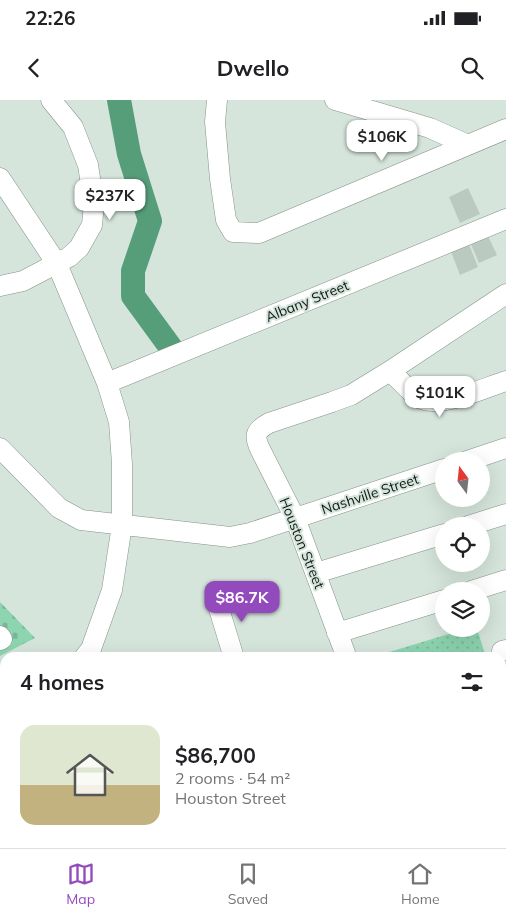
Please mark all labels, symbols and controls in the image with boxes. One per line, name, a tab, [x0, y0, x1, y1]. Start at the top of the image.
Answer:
text: 22:26	[25, 6, 75, 30]
icon: back	[20, 54, 48, 82]
text: Dwello	[217, 54, 289, 82]
icon: search	[458, 54, 486, 82]
pin: $106K	[347, 120, 417, 162]
text: $106K	[357, 126, 407, 146]
pin: $237K	[75, 178, 145, 221]
text: $237K	[85, 185, 135, 205]
street label: Albany Street	[263, 276, 351, 326]
pin: $101K	[405, 376, 475, 418]
text: $101K	[415, 382, 465, 402]
north arrow	[435, 452, 490, 508]
map controls	[435, 452, 490, 637]
street label: Nashville Street	[319, 470, 421, 518]
street label: Houston Street	[275, 495, 329, 591]
button: locate	[435, 517, 490, 572]
pin: $86.7K	[201, 580, 283, 623]
button: layers	[435, 582, 490, 637]
text: $86.7K	[215, 587, 269, 607]
icon: filters	[458, 668, 486, 696]
text: 4 homes	[20, 669, 104, 695]
text: $86,700	[175, 742, 256, 768]
icon: home	[60, 745, 120, 805]
text: 2 rooms · 54 m²	[175, 768, 290, 788]
text: Houston Street	[175, 788, 286, 808]
tab: Map	[66, 860, 95, 908]
tab: Saved	[228, 860, 268, 908]
tab: Home	[401, 860, 440, 908]

